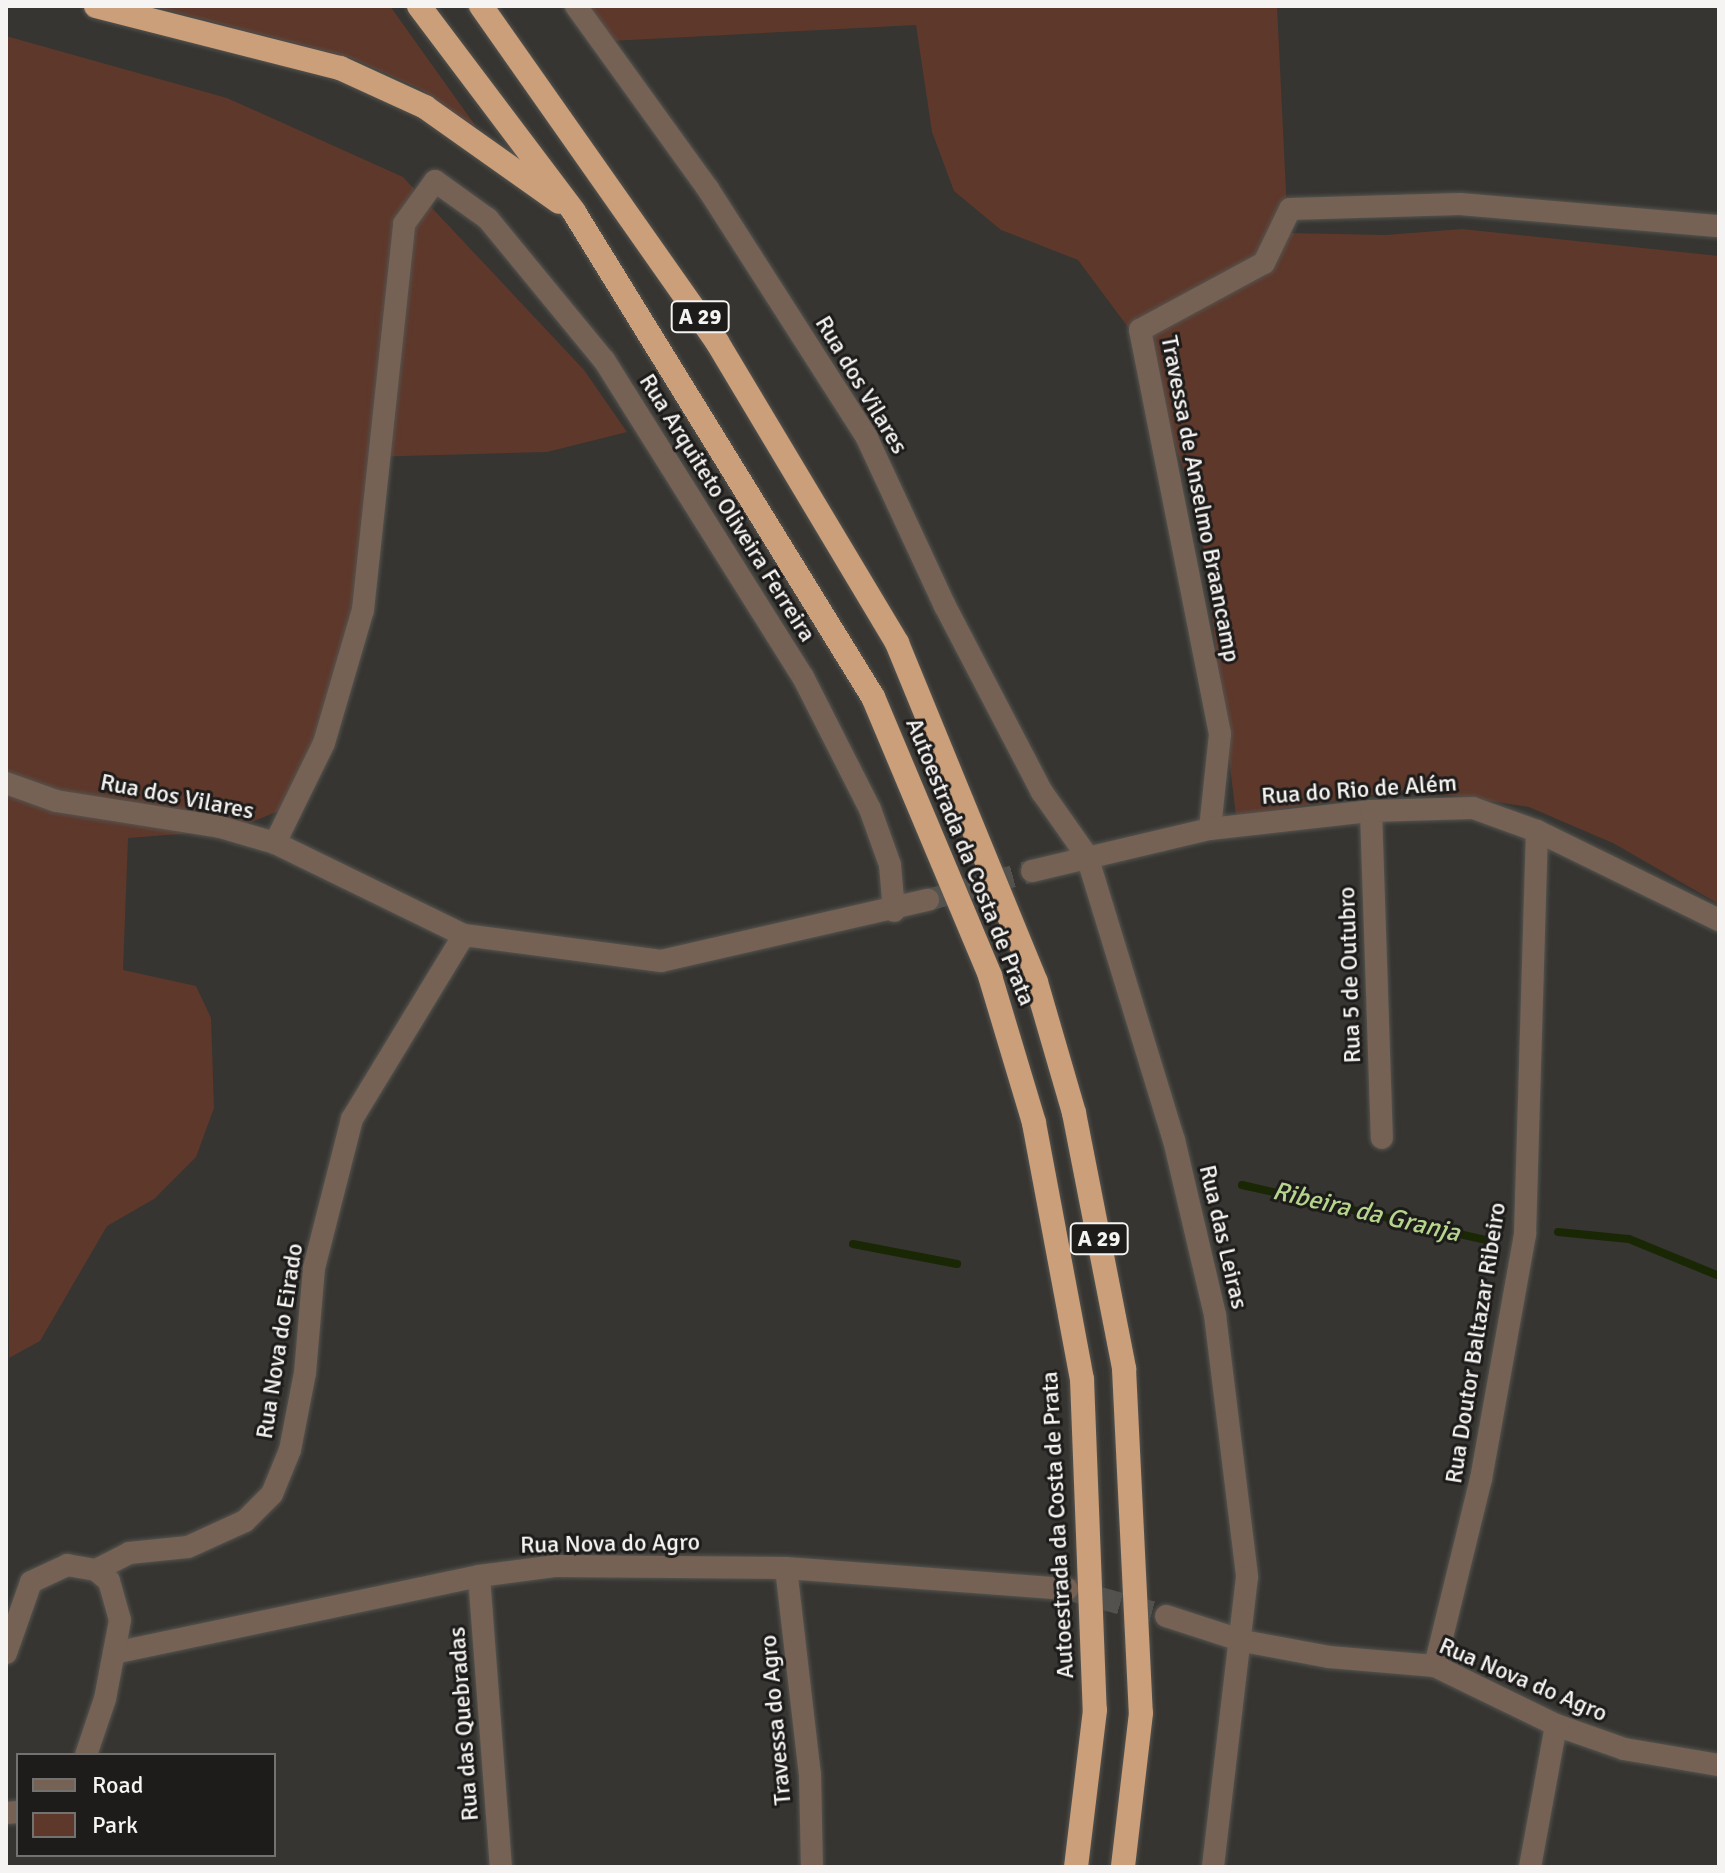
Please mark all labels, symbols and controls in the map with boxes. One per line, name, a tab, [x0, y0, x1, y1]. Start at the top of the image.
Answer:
road number: A 29	[670, 299, 730, 335]
street label: Rua dos Vilares	[809, 311, 913, 459]
street label: Travessa de Anselmo Braancamp	[1154, 333, 1246, 665]
street label: Rua Arquiteto Oliveira Ferreira	[632, 369, 822, 647]
street label: Autoestrada da Costa de Prata	[899, 714, 1041, 1010]
street label: Rua dos Vilares	[98, 768, 256, 826]
street label: Rua do Rio de Além	[1260, 769, 1458, 811]
street label: Rua 5 de Outubro	[1333, 886, 1367, 1064]
street label: Rua das Leiras	[1192, 1162, 1254, 1312]
water label: Ribeira da Granja	[1269, 1176, 1463, 1250]
street label: Rua Doutor Baltazar Ribeiro	[1440, 1200, 1512, 1486]
road number: A 29	[1069, 1221, 1129, 1257]
street label: Rua Nova do Eirado	[250, 1241, 310, 1441]
street label: Autoestrada da Costa de Prata	[1036, 1371, 1080, 1679]
street label: Rua Nova do Agro	[520, 1528, 700, 1560]
street label: Rua das Quebradas	[443, 1626, 485, 1822]
street label: Rua Nova do Agro	[1435, 1632, 1611, 1728]
street label: Travessa do Agro	[754, 1634, 798, 1806]
legend	[16, 1753, 276, 1857]
text: Road	[92, 1770, 143, 1800]
text: Park	[92, 1810, 138, 1840]

